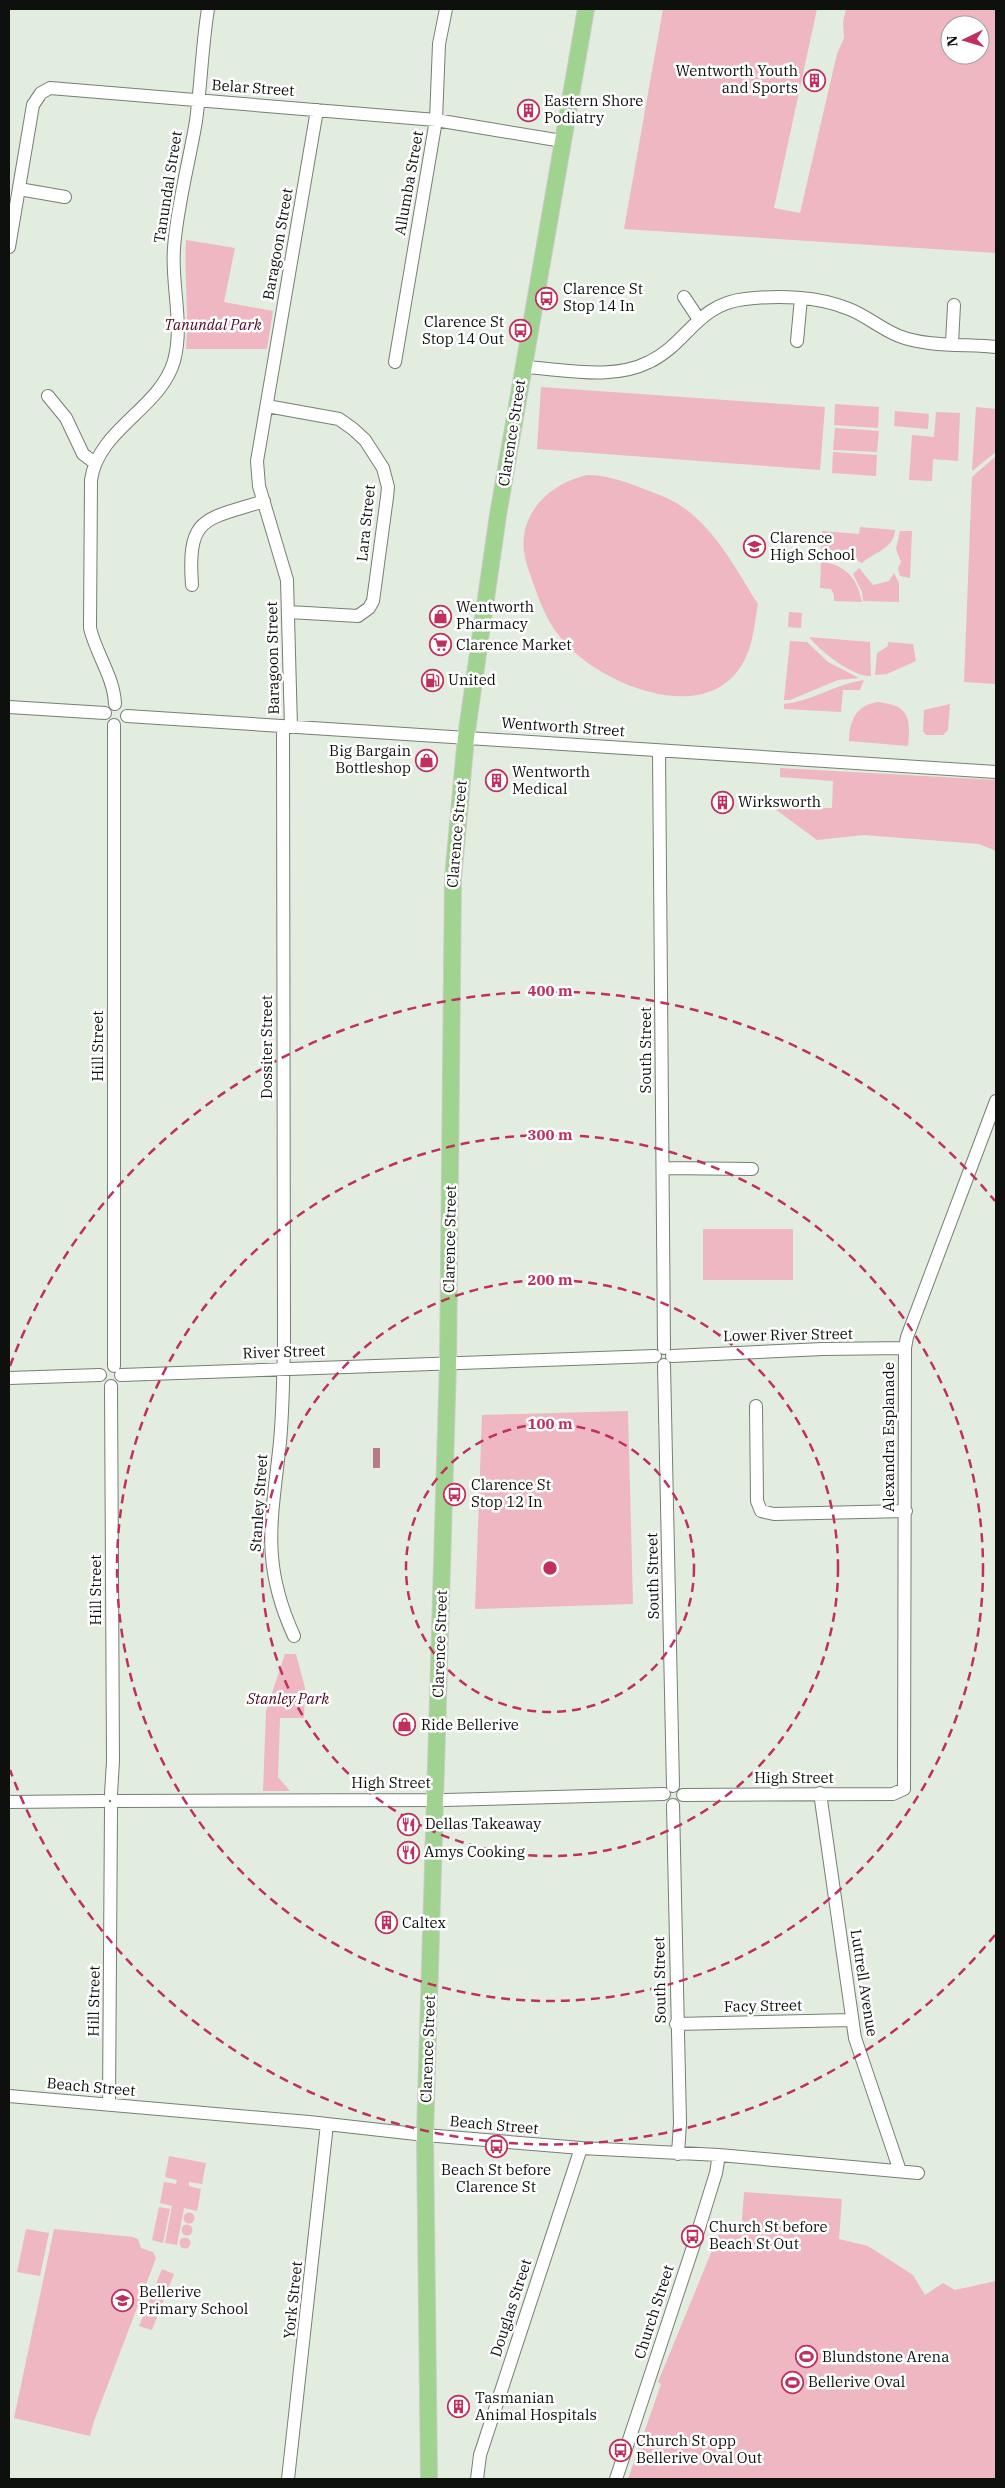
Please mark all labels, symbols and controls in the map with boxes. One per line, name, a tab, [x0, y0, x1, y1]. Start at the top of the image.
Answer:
north arrow	[940, 15, 990, 65]
text: N	[943, 35, 961, 47]
place label: Wentworth Youth and Sports	[675, 61, 798, 97]
building icon: Wentworth Youth and Sports	[802, 68, 826, 92]
street label: Belar Street	[211, 75, 295, 100]
place label: Eastern Shore Podiatry	[544, 91, 643, 127]
building icon: Eastern Shore Podiatry	[516, 98, 540, 122]
street label: Allumba Street	[390, 129, 427, 237]
street label: Tanundal Street	[149, 130, 186, 244]
street label: Baragoon Street	[258, 186, 297, 301]
place label: Clarence St Stop 14 In	[563, 279, 643, 315]
bus stop icon: Clarence St Stop 14 In	[535, 286, 559, 310]
place label: Clarence St Stop 14 Out	[422, 312, 504, 348]
park label: Tanundal Park	[164, 315, 262, 334]
bus stop icon: Clarence St Stop 14 Out	[508, 319, 532, 343]
street label: Clarence Street	[494, 378, 529, 488]
street label: Lara Street	[352, 483, 379, 563]
place label: Clarence High School	[770, 528, 855, 564]
school or university icon: Clarence High School	[742, 535, 766, 559]
place label: Wentworth Pharmacy	[456, 597, 534, 633]
street label: Baragoon Street	[262, 601, 283, 715]
shop icon: Wentworth Pharmacy	[428, 604, 452, 628]
supermarket icon: Clarence Market	[428, 633, 452, 657]
place label: Clarence Market	[456, 635, 572, 654]
fuel station icon: United	[420, 668, 444, 692]
place label: United	[448, 670, 496, 689]
street label: Wentworth Street	[501, 713, 625, 740]
place label: Big Bargain Bottleshop	[329, 741, 411, 777]
shop icon: Big Bargain Bottleshop	[415, 748, 439, 772]
place label: Wentworth Medical	[512, 762, 590, 798]
building icon: Wentworth Medical	[484, 769, 508, 793]
street label: Clarence Street	[442, 779, 471, 889]
building icon: Wirksworth	[710, 790, 734, 814]
place label: Wirksworth	[738, 792, 821, 811]
text: 400 m	[527, 981, 573, 1000]
street label: Dossiter Street	[257, 995, 276, 1099]
street label: South Street	[636, 1007, 655, 1093]
street label: Hill Street	[88, 1010, 107, 1082]
text: 300 m	[527, 1125, 573, 1144]
street label: Clarence Street	[439, 1185, 460, 1293]
text: 200 m	[527, 1270, 573, 1289]
street label: Lower River Street	[723, 1324, 853, 1345]
street label: River Street	[242, 1341, 326, 1362]
street label: Alexandra Esplanade	[879, 1362, 898, 1512]
text: 100 m	[527, 1414, 573, 1433]
street label: Stanley Street	[246, 1453, 271, 1553]
place label: Clarence St Stop 12 In	[471, 1475, 551, 1511]
bus stop icon: Clarence St Stop 12 In	[443, 1482, 467, 1506]
street label: South Street	[642, 1532, 663, 1620]
street label: Hill Street	[86, 1554, 105, 1626]
centre of rings	[541, 1559, 559, 1577]
street label: Clarence Street	[428, 1590, 451, 1698]
park label: Stanley Park	[246, 1689, 329, 1708]
shop icon: Ride Bellerive	[393, 1713, 417, 1737]
place label: Ride Bellerive	[421, 1715, 519, 1734]
street label: High Street	[754, 1768, 834, 1787]
street label: High Street	[351, 1773, 431, 1792]
restaurant icon: Dellas Takeaway	[397, 1812, 421, 1836]
place label: Dellas Takeaway	[425, 1814, 541, 1833]
restaurant icon: Amys Cooking	[396, 1840, 420, 1864]
place label: Amys Cooking	[424, 1842, 525, 1861]
building icon: Caltex	[374, 1911, 398, 1935]
place label: Caltex	[402, 1913, 446, 1932]
street label: Luttrell Avenue	[847, 1928, 882, 2038]
street label: South Street	[649, 1936, 670, 2024]
street label: Hill Street	[83, 1965, 104, 2037]
street label: Clarence Street	[416, 1995, 439, 2103]
street label: Facy Street	[724, 1995, 802, 2016]
street label: Beach Street	[46, 2073, 136, 2100]
street label: Beach Street	[449, 2111, 539, 2138]
bus stop icon: Beach St before Clarence St	[484, 2135, 508, 2159]
place label: Beach St before Clarence St	[441, 2160, 551, 2196]
place label: Church St before Beach St Out	[709, 2217, 828, 2253]
bus stop icon: Church St before Beach St Out	[681, 2224, 705, 2248]
street label: Douglas Street	[486, 2256, 535, 2359]
street label: York Street	[279, 2260, 306, 2340]
street label: Church Street	[629, 2262, 678, 2361]
place label: Bellerive Primary School	[139, 2282, 248, 2318]
school or university icon: Bellerive Primary School	[111, 2289, 135, 2313]
sports icon: Blundstone Arena	[794, 2345, 818, 2369]
place label: Blundstone Arena	[822, 2347, 949, 2366]
sports icon: Bellerive Oval	[780, 2370, 804, 2394]
place label: Bellerive Oval	[808, 2372, 905, 2391]
place label: Tasmanian Animal Hospitals	[475, 2388, 597, 2424]
building icon: Tasmanian Animal Hospitals	[447, 2395, 471, 2419]
place label: Church St opp Bellerive Oval Out	[636, 2431, 762, 2467]
bus stop icon: Church St opp Bellerive Oval Out	[608, 2438, 632, 2462]

